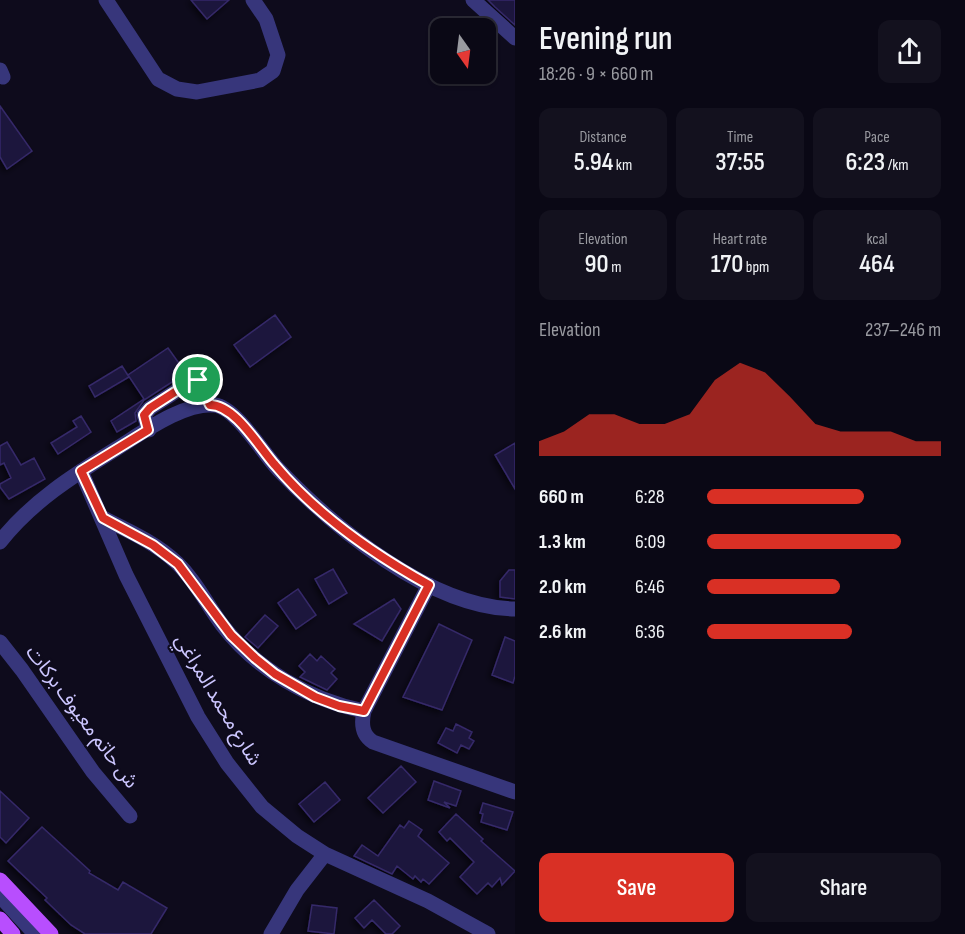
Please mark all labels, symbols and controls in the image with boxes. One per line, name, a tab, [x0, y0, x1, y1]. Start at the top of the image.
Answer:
north arrow	[430, 18, 496, 84]
map controls	[430, 18, 496, 84]
text: Evening run	[539, 19, 673, 59]
button: share	[878, 20, 941, 83]
text: 18:26 · 9 × 660 m	[539, 62, 653, 86]
text: Distance	[579, 128, 627, 147]
text: Time	[727, 128, 753, 147]
text: Pace	[864, 128, 890, 147]
text: 5.94	[574, 147, 613, 178]
text: 37:55	[715, 147, 765, 178]
text: 6:23	[845, 147, 885, 178]
text: km	[613, 156, 632, 175]
text: /km	[885, 156, 909, 175]
text: Elevation	[578, 230, 628, 249]
text: Heart rate	[713, 230, 767, 249]
text: kcal	[866, 230, 888, 249]
text: 90	[585, 249, 609, 280]
text: 170	[711, 249, 743, 280]
text: 464	[859, 249, 895, 280]
text: m	[609, 258, 621, 277]
text: bpm	[743, 258, 769, 277]
text: Elevation	[539, 318, 601, 342]
text: 237–246 m	[865, 318, 941, 342]
pin	[172, 354, 223, 405]
icon: arrive	[181, 363, 214, 396]
text: 660 m	[539, 485, 584, 509]
text: 6:28	[635, 485, 665, 509]
text: 1.3 km	[539, 530, 586, 554]
text: 6:09	[635, 530, 665, 554]
text: 2.0 km	[539, 575, 586, 599]
text: 6:46	[635, 575, 665, 599]
text: 2.6 km	[539, 620, 586, 644]
text: 6:36	[635, 620, 665, 644]
street label: شارع محمد المراغي	[167, 630, 267, 772]
street label: ش حاتم معيوف بركات	[19, 641, 143, 794]
button: Save	[539, 853, 734, 922]
button: Share	[746, 853, 941, 922]

